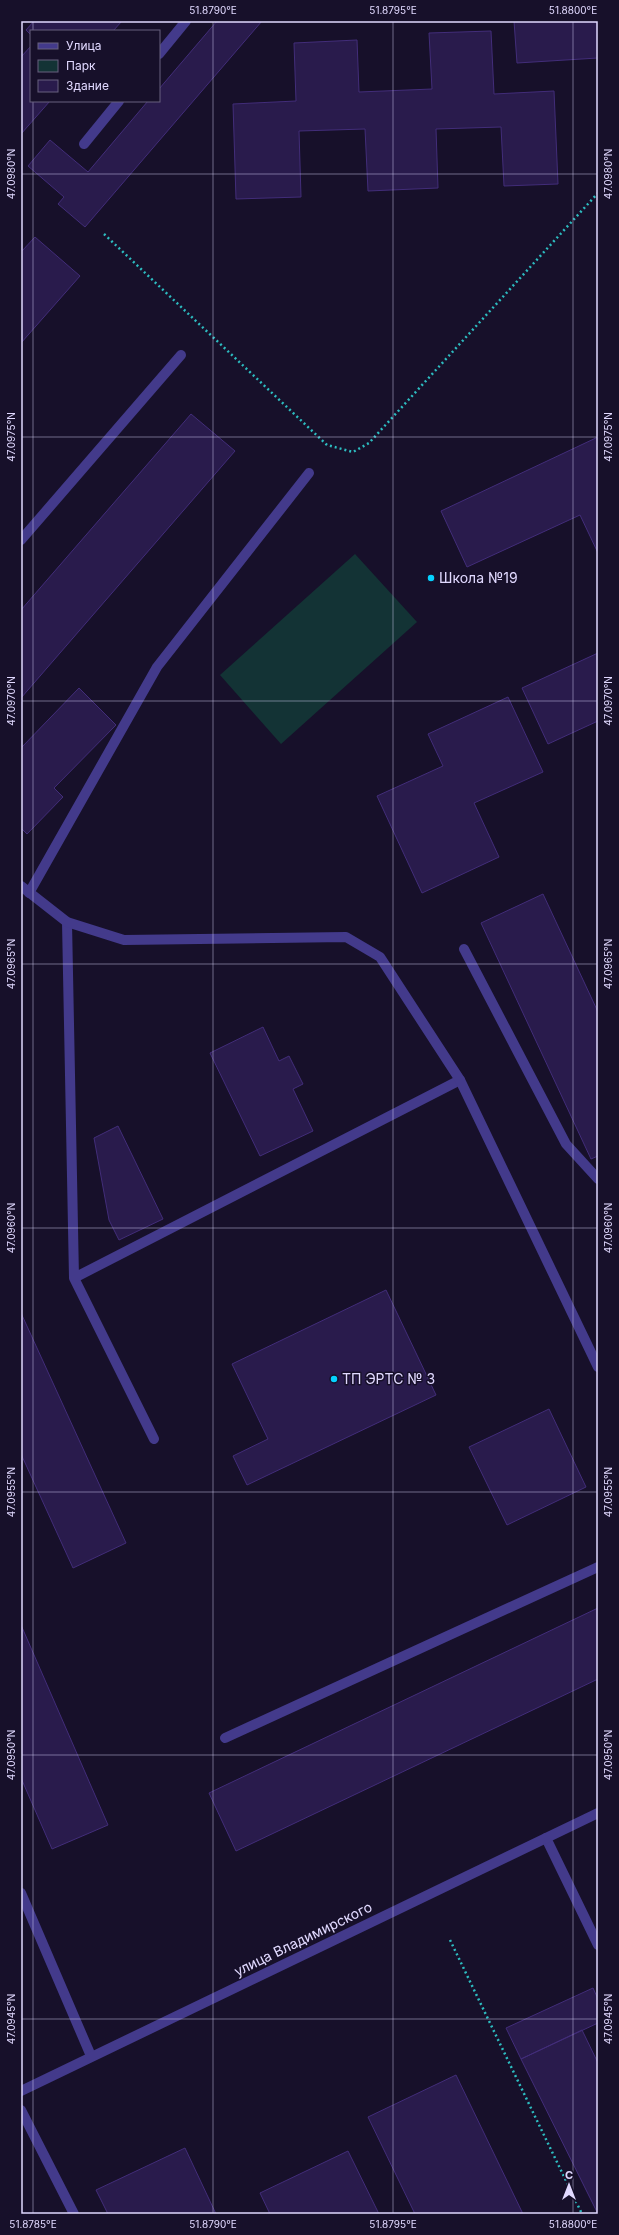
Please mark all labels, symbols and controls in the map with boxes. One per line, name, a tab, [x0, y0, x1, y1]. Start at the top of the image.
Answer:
text: 51.8790°E	[189, 4, 237, 16]
text: 51.8795°E	[369, 4, 417, 16]
text: 51.8800°E	[549, 4, 597, 16]
legend	[30, 30, 160, 102]
text: Улица	[66, 38, 101, 53]
text: Парк	[66, 58, 96, 73]
text: Здание	[66, 78, 109, 93]
text: 47.0980°N	[5, 149, 17, 199]
text: 47.0980°N	[602, 149, 614, 199]
text: 47.0975°N	[5, 412, 17, 462]
text: 47.0975°N	[602, 412, 614, 462]
place label: Школа №19	[439, 569, 518, 586]
marker: Школа №19	[426, 573, 436, 583]
text: 47.0970°N	[5, 676, 17, 726]
text: 47.0970°N	[602, 676, 614, 726]
text: 47.0965°N	[5, 939, 17, 989]
text: 47.0965°N	[602, 939, 614, 989]
text: 47.0960°N	[5, 1203, 17, 1253]
text: 47.0960°N	[602, 1203, 614, 1253]
place label: ТП ЭРТС № 3	[342, 1370, 435, 1387]
marker: ТП ЭРТС № 3	[329, 1374, 339, 1384]
text: 47.0955°N	[5, 1467, 17, 1517]
text: 47.0955°N	[602, 1467, 614, 1517]
text: 47.0950°N	[5, 1730, 17, 1780]
text: 47.0950°N	[602, 1730, 614, 1780]
street label: улица Владимирского	[231, 1898, 375, 1979]
text: 47.0945°N	[5, 1994, 17, 2044]
text: 47.0945°N	[602, 1994, 614, 2044]
north arrow	[549, 2165, 589, 2205]
text: С	[565, 2168, 573, 2182]
text: 51.8785°E	[9, 2218, 57, 2230]
text: 51.8790°E	[189, 2218, 237, 2230]
text: 51.8795°E	[369, 2218, 417, 2230]
text: 51.8800°E	[549, 2218, 597, 2230]

